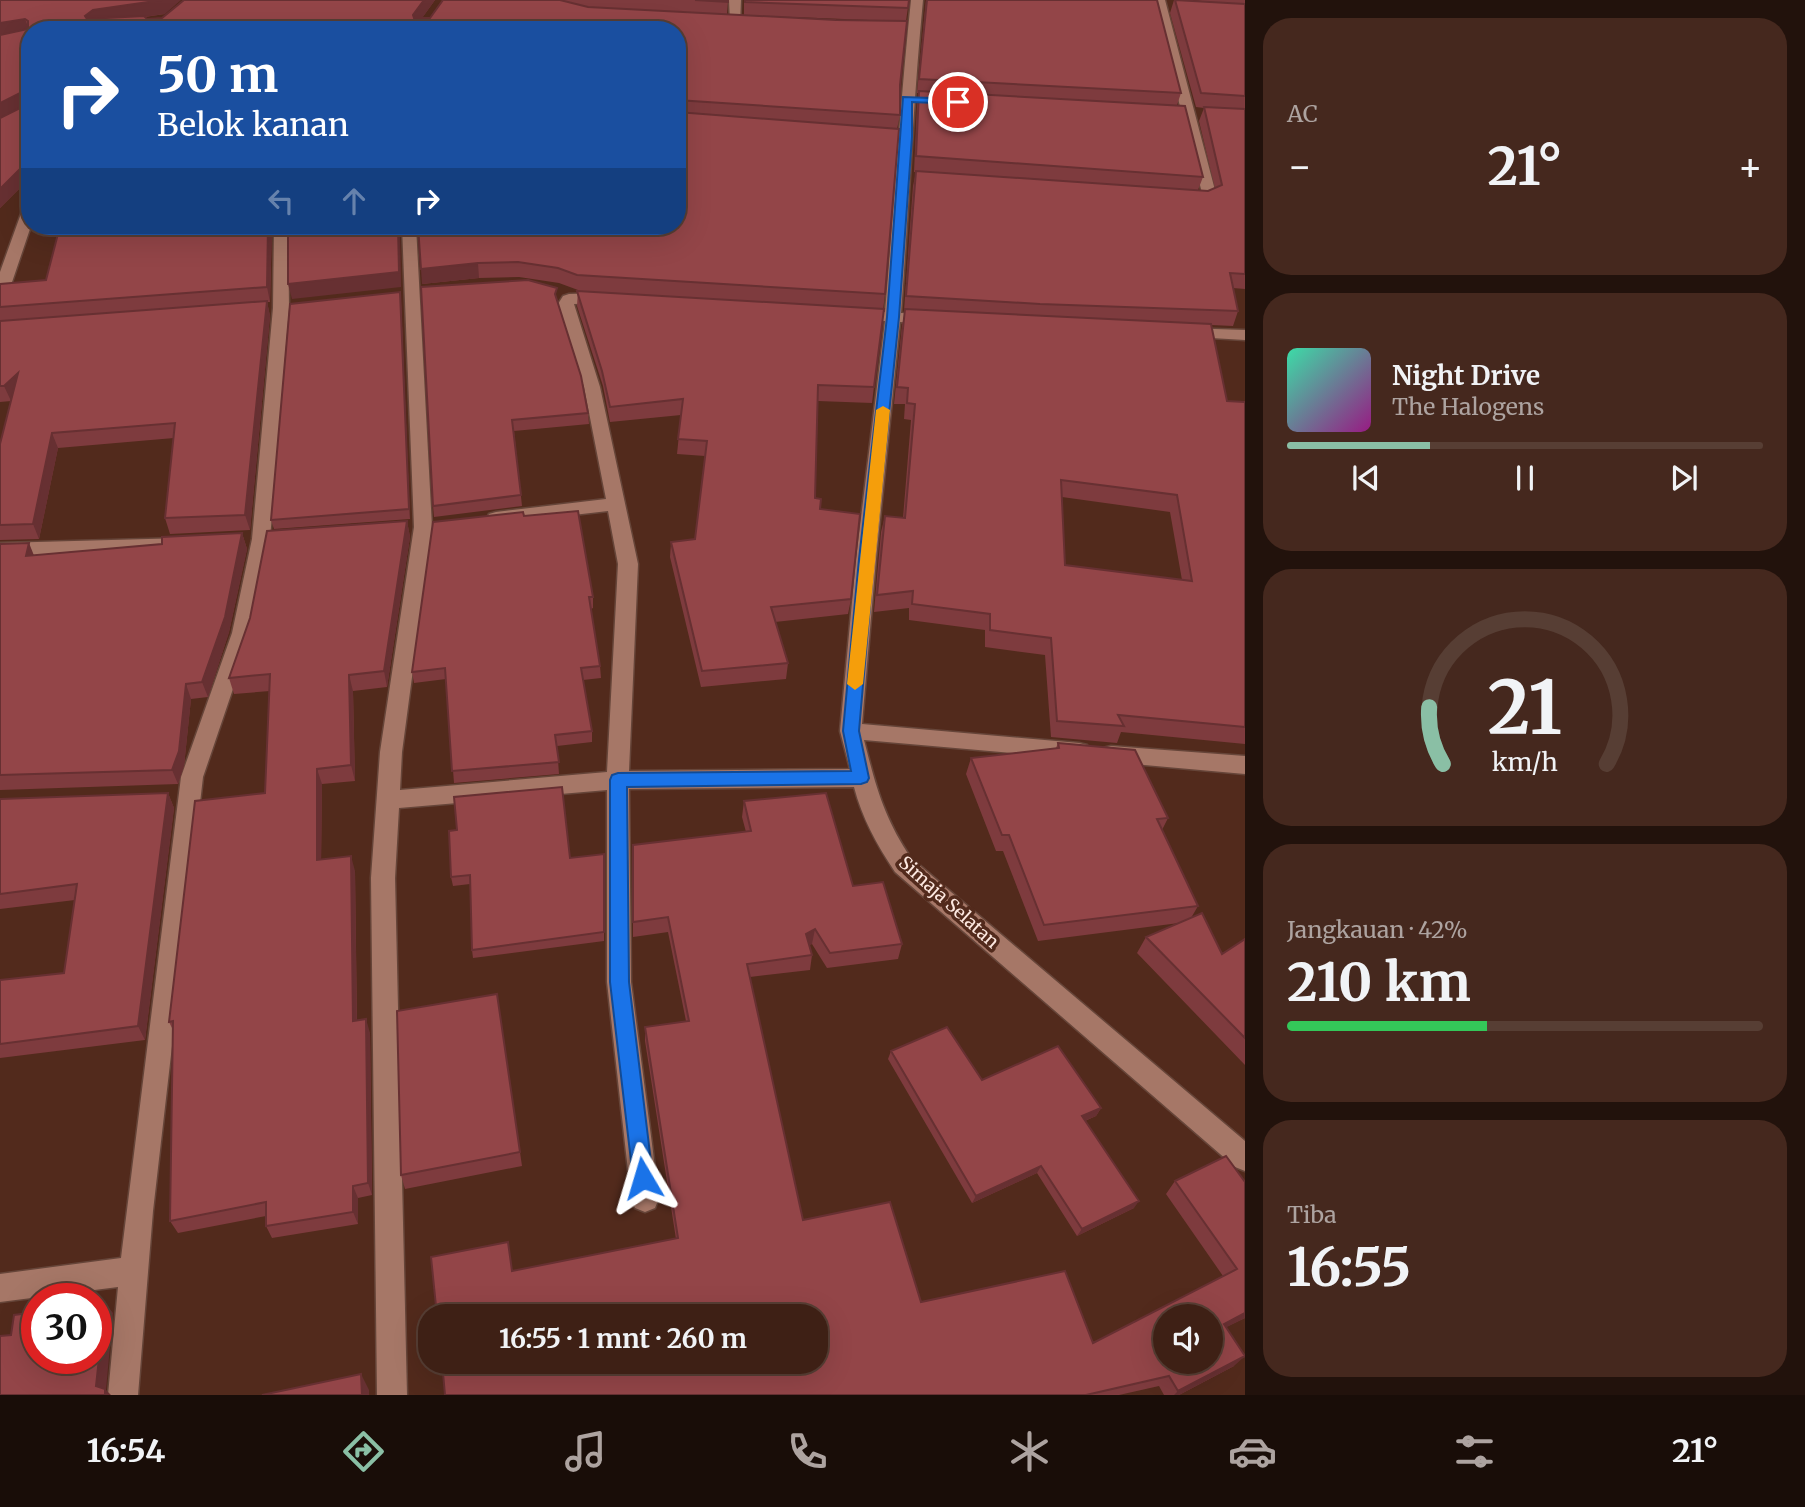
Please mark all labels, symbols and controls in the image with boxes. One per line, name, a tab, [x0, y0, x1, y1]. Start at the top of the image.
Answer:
text: 50 m	[157, 44, 278, 105]
icon: right	[42, 49, 133, 140]
pin	[928, 72, 988, 132]
icon: arrive	[939, 83, 977, 121]
text: AC	[1287, 99, 1318, 128]
text: Belok kanan	[157, 105, 349, 145]
text: 21°	[1487, 134, 1563, 199]
text: −	[1287, 143, 1312, 190]
text: +	[1738, 143, 1763, 190]
icon: left	[262, 182, 300, 220]
icon: ahead	[335, 182, 373, 220]
icon: right	[408, 182, 446, 220]
text: Night Drive	[1392, 359, 1540, 392]
text: The Halogens	[1392, 392, 1544, 421]
icon: previous	[1347, 459, 1385, 497]
icon: pause	[1506, 459, 1544, 497]
icon: next	[1665, 459, 1703, 497]
text: 21	[1488, 662, 1562, 754]
text: km/h	[1492, 745, 1558, 777]
street label: Simaja Selatan	[894, 851, 1004, 953]
text: Jangkauan · 42%	[1287, 915, 1468, 944]
text: 210 km	[1287, 950, 1471, 1015]
position arrow	[606, 1141, 680, 1215]
text: Tiba	[1287, 1200, 1337, 1229]
text: 16:55	[1287, 1235, 1411, 1300]
speed limit sign: 30	[21, 1283, 112, 1374]
map controls	[1153, 1304, 1223, 1374]
button: sound	[1153, 1304, 1223, 1374]
text: 16:55 · 1 mnt · 260 m	[499, 1322, 747, 1355]
icon: directions	[339, 1427, 388, 1476]
icon: music	[561, 1427, 610, 1476]
icon: phone	[783, 1427, 832, 1476]
icon: climate	[1005, 1427, 1054, 1476]
icon: car	[1228, 1427, 1277, 1476]
icon: filters	[1450, 1427, 1499, 1476]
text: 16:54	[87, 1431, 165, 1471]
text: 21°	[1672, 1431, 1718, 1471]

